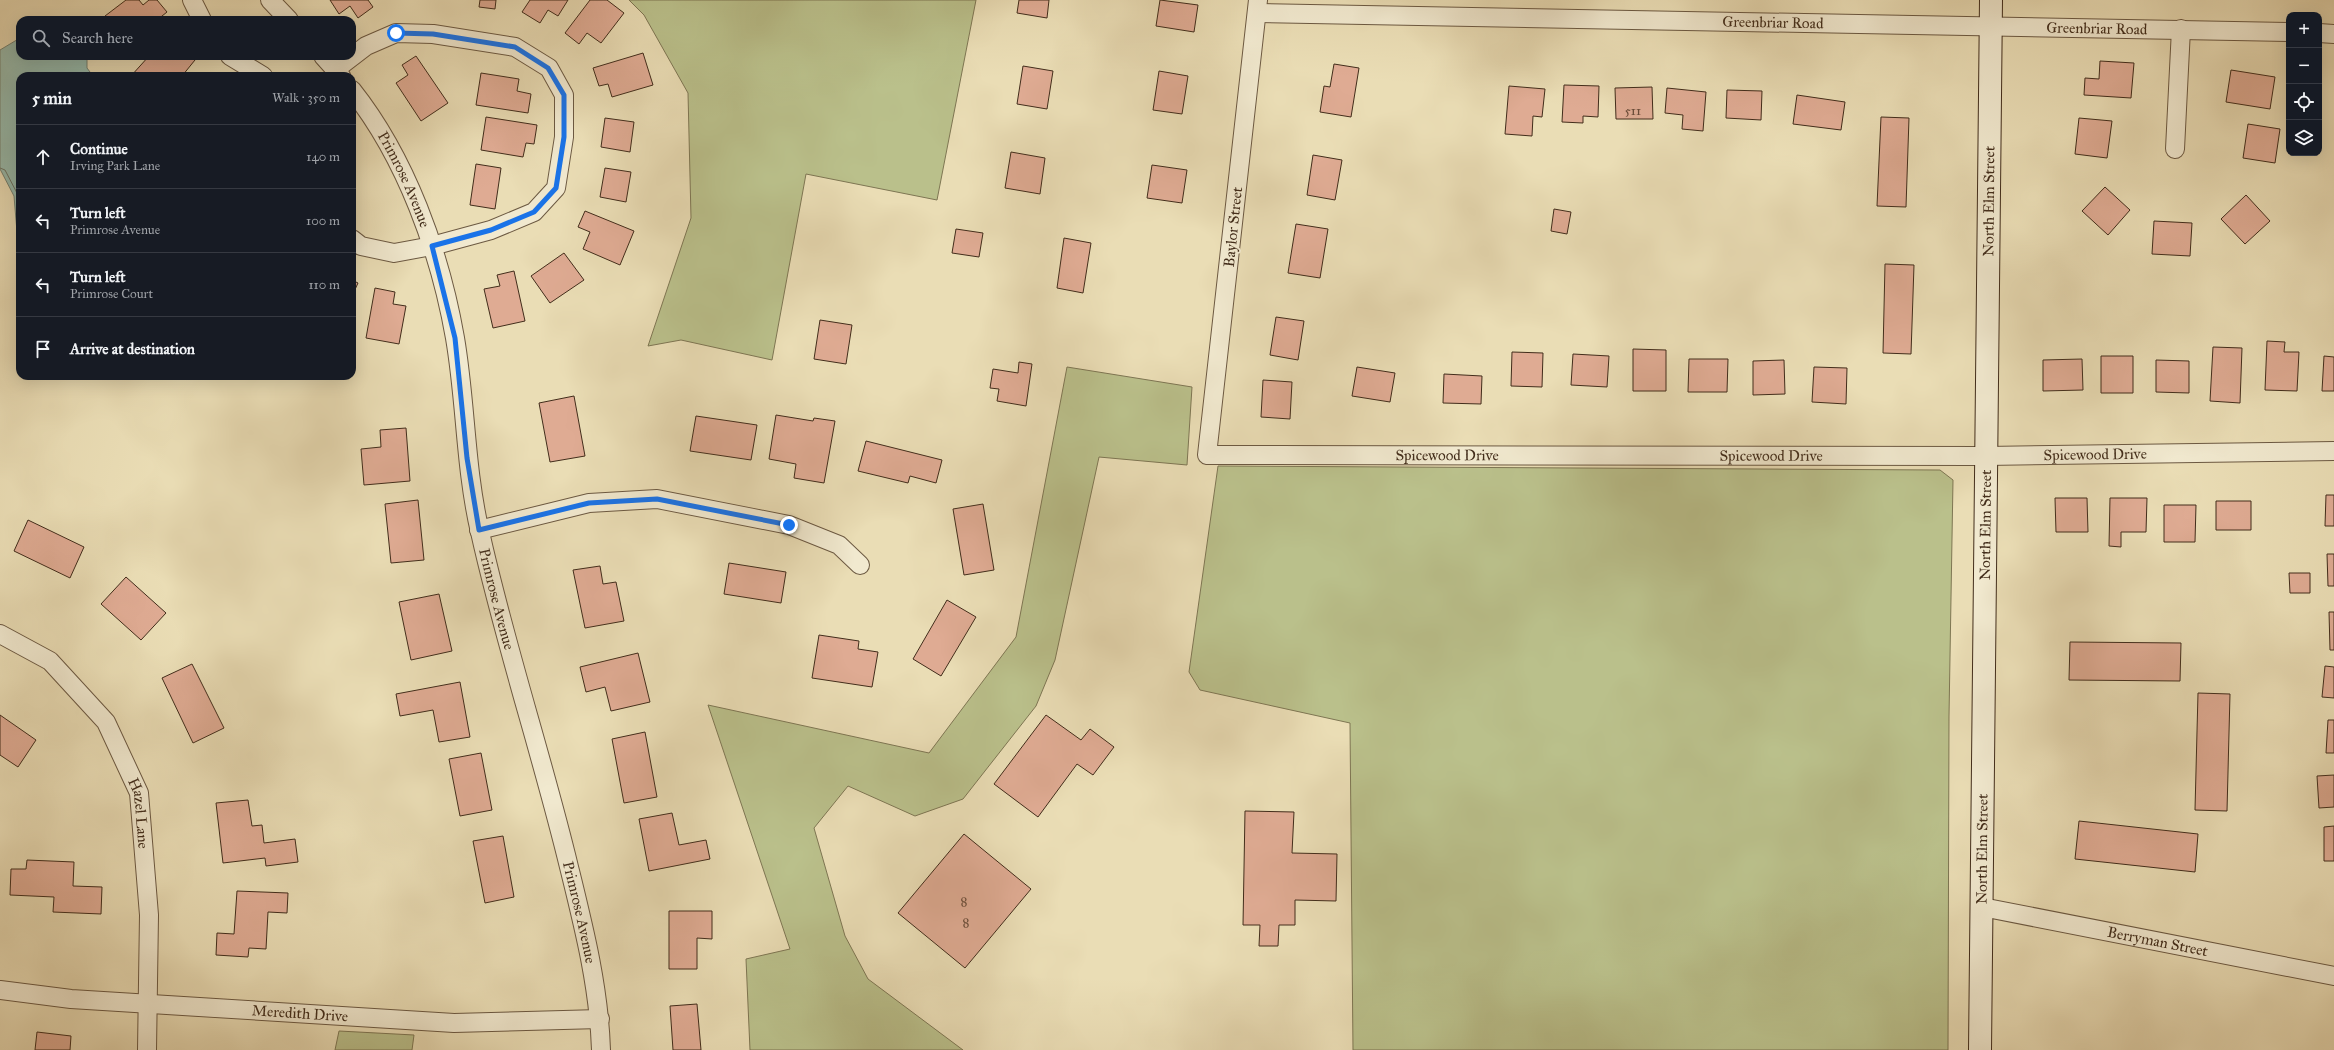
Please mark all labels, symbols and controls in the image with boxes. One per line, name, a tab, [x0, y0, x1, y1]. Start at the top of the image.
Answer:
map controls	[2286, 12, 2322, 156]
button: +	[2286, 12, 2322, 48]
street label: Greenbriar Road	[1722, 13, 1824, 32]
search box	[16, 16, 356, 60]
street label: Greenbriar Road	[2046, 19, 2148, 38]
route start	[387, 24, 405, 42]
icon: search	[30, 27, 52, 49]
text: Search here	[62, 29, 133, 47]
button: −	[2286, 48, 2322, 84]
button: locate	[2286, 84, 2322, 120]
text: 5 min	[32, 88, 72, 109]
text: Walk · 350 m	[272, 90, 340, 106]
house number: 511	[1625, 103, 1641, 119]
button: layers	[2286, 120, 2322, 156]
street label: Primrose Avenue	[374, 128, 434, 230]
text: Continue	[70, 140, 128, 158]
street label: North Elm Street	[1979, 145, 1998, 256]
icon: ahead	[32, 146, 54, 168]
text: 140 m	[306, 149, 340, 165]
text: Irving Park Lane	[70, 158, 160, 174]
street label: Baylor Street	[1220, 185, 1246, 268]
text: Turn left	[70, 204, 126, 222]
icon: left	[32, 210, 54, 232]
text: 100 m	[306, 213, 340, 229]
text: Primrose Avenue	[70, 222, 160, 238]
text: Turn left	[70, 268, 126, 286]
icon: left	[32, 274, 54, 296]
text: 110 m	[308, 277, 340, 293]
text: Primrose Court	[70, 286, 153, 302]
icon: arrive	[32, 338, 54, 360]
text: Arrive at destination	[70, 340, 195, 358]
street label: Spicewood Drive	[2043, 445, 2147, 464]
street label: Spicewood Drive	[1395, 446, 1499, 464]
street label: Spicewood Drive	[1719, 447, 1823, 465]
street label: North Elm Street	[1976, 469, 1995, 580]
route end	[780, 516, 798, 534]
street label: Primrose Avenue	[475, 547, 518, 652]
street label: Hazel Lane	[124, 775, 153, 849]
street label: North Elm Street	[1973, 793, 1992, 904]
street label: Primrose Avenue	[559, 859, 600, 965]
house number: 8	[961, 894, 968, 910]
house number: 8	[963, 915, 970, 931]
street label: Berryman Street	[2106, 923, 2210, 960]
street label: Meredith Drive	[251, 1001, 349, 1025]

